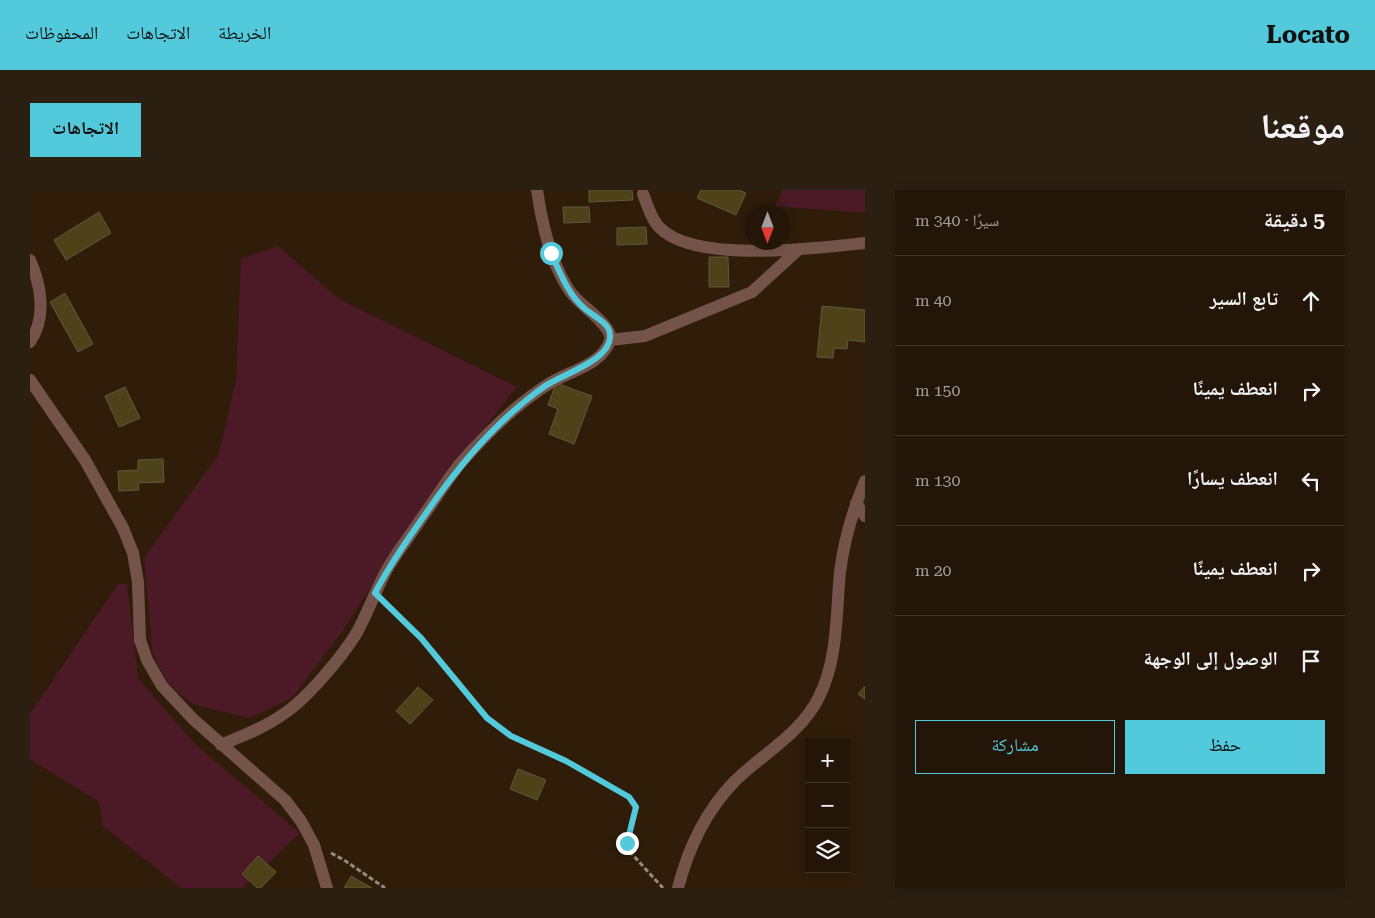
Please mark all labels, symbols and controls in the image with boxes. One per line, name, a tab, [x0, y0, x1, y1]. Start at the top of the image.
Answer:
text: Locato	[1266, 21, 1350, 49]
text: المحفوظات	[25, 22, 98, 43]
text: الاتجاهات	[126, 22, 190, 43]
text: الخريطة	[218, 22, 271, 43]
button: الاتجاهات	[30, 103, 141, 157]
text: موقعنا	[1260, 106, 1345, 147]
north arrow	[745, 205, 790, 250]
text: 5 دقيقة	[1264, 208, 1325, 232]
text: سيرًا · 340 m	[915, 211, 999, 230]
route start	[540, 242, 563, 265]
text: تابع السير	[1210, 287, 1278, 310]
icon: ahead	[1297, 287, 1325, 315]
text: 40 m	[915, 291, 952, 310]
text: انعطف يمينًا	[1193, 377, 1278, 400]
icon: right	[1297, 377, 1325, 405]
text: 150 m	[915, 381, 961, 400]
text: انعطف يسارًا	[1187, 467, 1278, 490]
icon: left	[1297, 467, 1325, 495]
text: 130 m	[915, 471, 961, 490]
text: انعطف يمينًا	[1193, 557, 1278, 580]
icon: right	[1297, 557, 1325, 585]
text: 20 m	[915, 561, 952, 580]
text: الوصول إلى الوجهة	[1143, 647, 1278, 670]
icon: arrive	[1297, 647, 1325, 675]
button: مشاركة	[915, 720, 1115, 774]
button: حفظ	[1125, 720, 1325, 774]
map controls	[805, 738, 850, 873]
button: +	[805, 738, 850, 783]
button: −	[805, 783, 850, 828]
button: layers	[805, 828, 850, 873]
route end	[616, 832, 639, 855]

